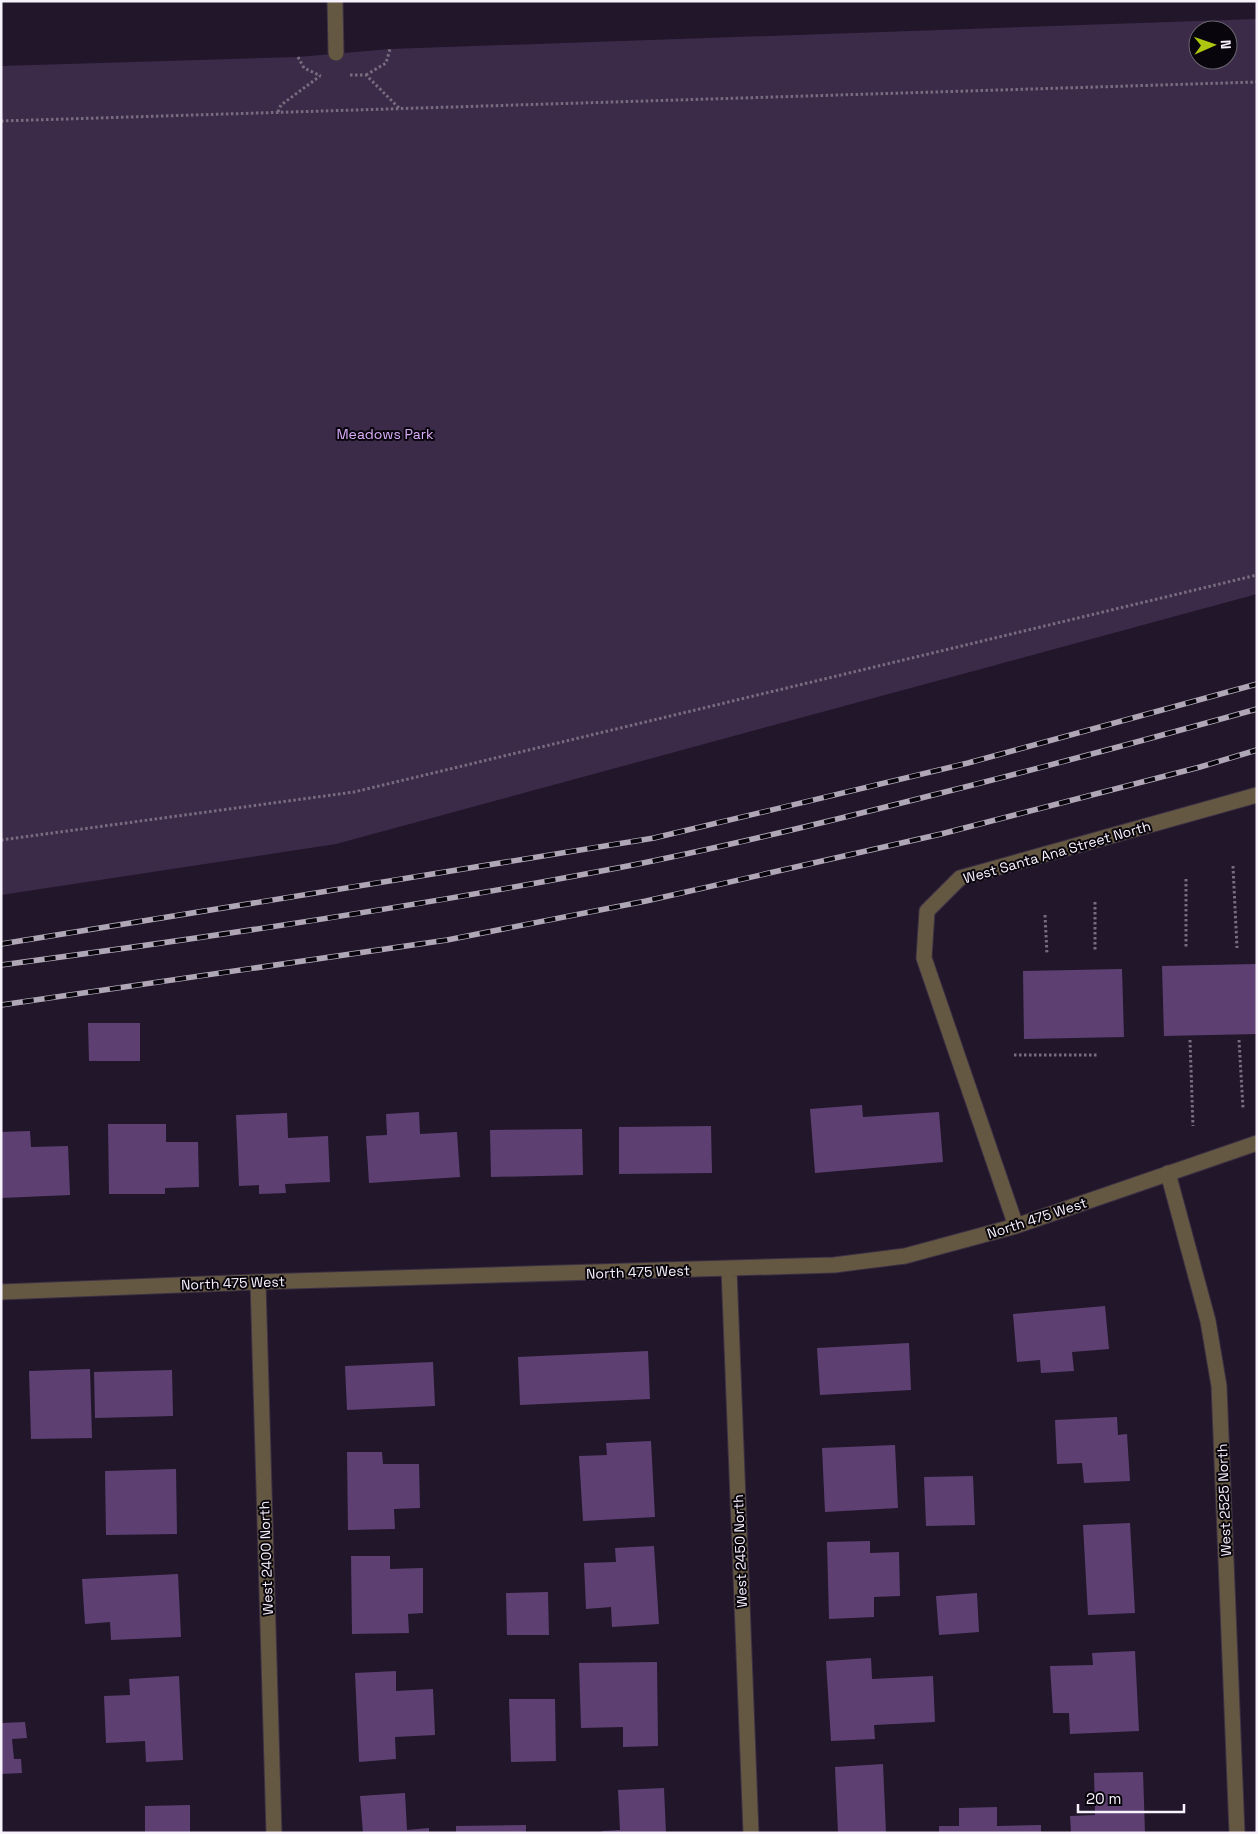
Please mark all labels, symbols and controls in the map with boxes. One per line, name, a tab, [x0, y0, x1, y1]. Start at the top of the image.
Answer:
north arrow	[1188, 20, 1238, 70]
text: N	[1217, 40, 1235, 50]
park label: Meadows Park	[336, 425, 434, 443]
street label: West Santa Ana Street North	[961, 817, 1153, 887]
street label: North 475 West	[985, 1193, 1089, 1243]
street label: North 475 West	[586, 1261, 690, 1283]
street label: North 475 West	[181, 1272, 285, 1294]
street label: West 2525 North	[1213, 1443, 1235, 1557]
street label: West 2450 North	[729, 1494, 751, 1608]
street label: West 2400 North	[255, 1501, 277, 1615]
scale bar	[1078, 1782, 1184, 1814]
text: 20 m	[1086, 1789, 1121, 1808]

